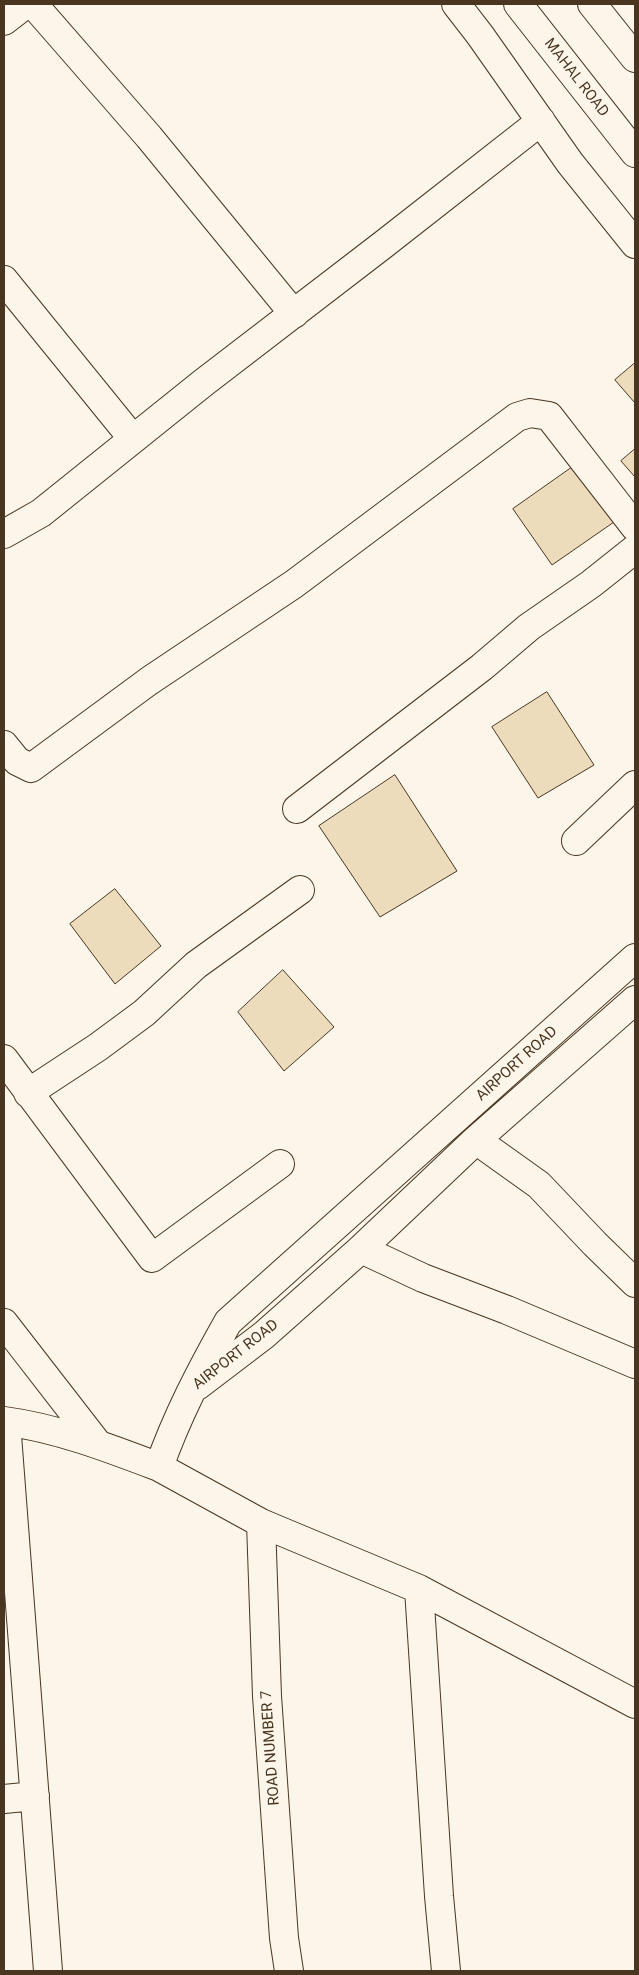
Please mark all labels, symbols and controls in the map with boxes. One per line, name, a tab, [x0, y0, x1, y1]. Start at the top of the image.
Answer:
street label: MAHAL ROAD	[540, 35, 612, 121]
street label: AIRPORT ROAD	[473, 1023, 561, 1105]
street label: AIRPORT ROAD	[190, 1316, 282, 1394]
street label: ROAD NUMBER 7	[258, 1690, 284, 1806]

